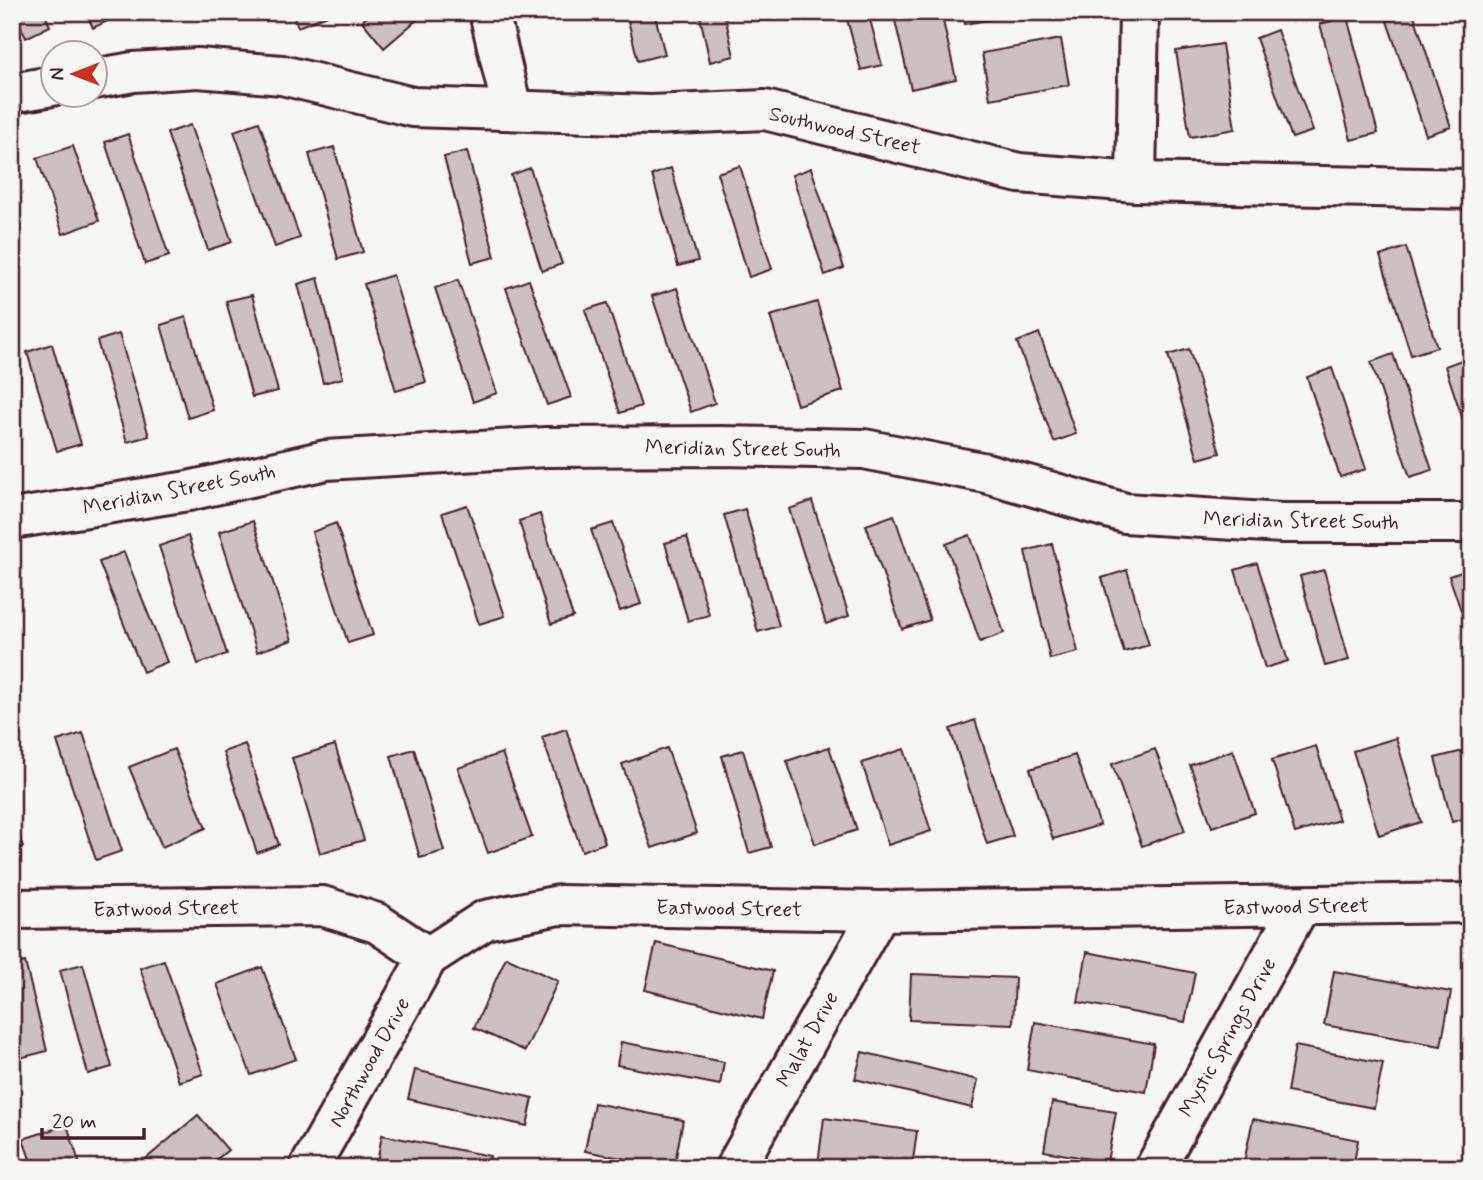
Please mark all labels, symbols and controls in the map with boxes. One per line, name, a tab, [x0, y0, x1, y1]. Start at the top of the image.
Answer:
north arrow	[38, 38, 108, 108]
text: N	[46, 68, 71, 80]
street label: Southwood Street	[766, 100, 923, 162]
street label: Meridian Street South	[645, 433, 841, 465]
street label: Meridian Street South	[80, 458, 278, 522]
street label: Meridian Street South	[1203, 505, 1399, 537]
street label: Eastwood Street	[1223, 892, 1369, 922]
street label: Eastwood Street	[93, 894, 239, 924]
street label: Eastwood Street	[656, 894, 802, 924]
street label: Mystic Springs Drive	[1172, 953, 1284, 1123]
street label: Malat Drive	[770, 987, 846, 1092]
street label: Northwood Drive	[323, 993, 417, 1132]
scale bar	[42, 1096, 144, 1140]
text: 20 m	[52, 1108, 97, 1136]

